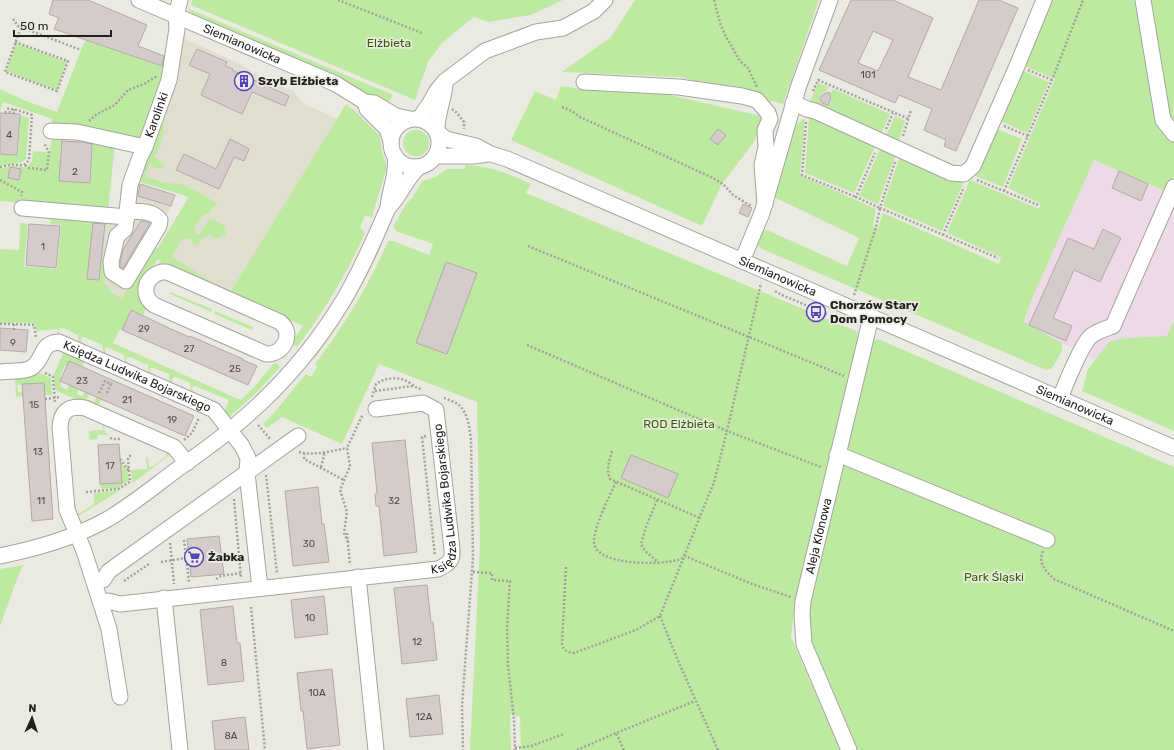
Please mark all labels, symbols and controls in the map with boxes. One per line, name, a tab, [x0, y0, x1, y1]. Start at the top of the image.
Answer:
scale bar	[14, 12, 111, 38]
text: 50 m	[20, 19, 48, 33]
street label: Siemianowicka	[201, 21, 283, 67]
park label: Elżbieta	[367, 36, 411, 50]
house number: 101	[861, 69, 875, 81]
building icon: Szyb Elżbieta	[233, 70, 255, 92]
place label: Szyb Elżbieta	[258, 74, 338, 88]
street label: Karolinki	[142, 90, 171, 140]
house number: 4	[6, 129, 12, 141]
house number: 2	[72, 166, 78, 178]
house number: 1	[41, 241, 45, 253]
street label: Siemianowicka	[737, 253, 819, 299]
place label: Chorzów Stary Dom Pomocy	[830, 298, 918, 326]
bus stop icon: Chorzów Stary Dom Pomocy	[805, 301, 827, 323]
house number: 29	[138, 323, 150, 335]
house number: 9	[10, 337, 16, 349]
street label: Księdza Ludwika Bojarskiego	[61, 338, 213, 415]
house number: 27	[184, 343, 195, 355]
house number: 25	[229, 363, 241, 375]
house number: 23	[76, 375, 88, 387]
street label: Siemianowicka	[1034, 382, 1116, 428]
house number: 21	[122, 394, 132, 406]
house number: 15	[29, 399, 39, 411]
house number: 19	[167, 414, 177, 426]
park label: ROD Elżbieta	[643, 417, 715, 431]
street label: Księdza Ludwika Bojarskiego	[430, 423, 459, 577]
house number: 13	[33, 446, 43, 458]
house number: 17	[105, 460, 115, 472]
house number: 11	[37, 495, 45, 507]
house number: 32	[388, 495, 400, 507]
street label: Aleja Klonowa	[803, 497, 834, 575]
house number: 30	[303, 538, 315, 550]
supermarket icon: Żabka	[183, 546, 205, 568]
place label: Żabka	[208, 550, 244, 564]
park label: Park Śląski	[964, 570, 1024, 584]
house number: 10	[305, 612, 315, 624]
house number: 12	[412, 636, 422, 648]
house number: 8	[221, 657, 227, 669]
house number: 10A	[308, 687, 326, 699]
north arrow	[12, 698, 52, 738]
text: N	[28, 702, 37, 715]
house number: 12A	[416, 711, 433, 723]
house number: 8A	[224, 730, 238, 742]

